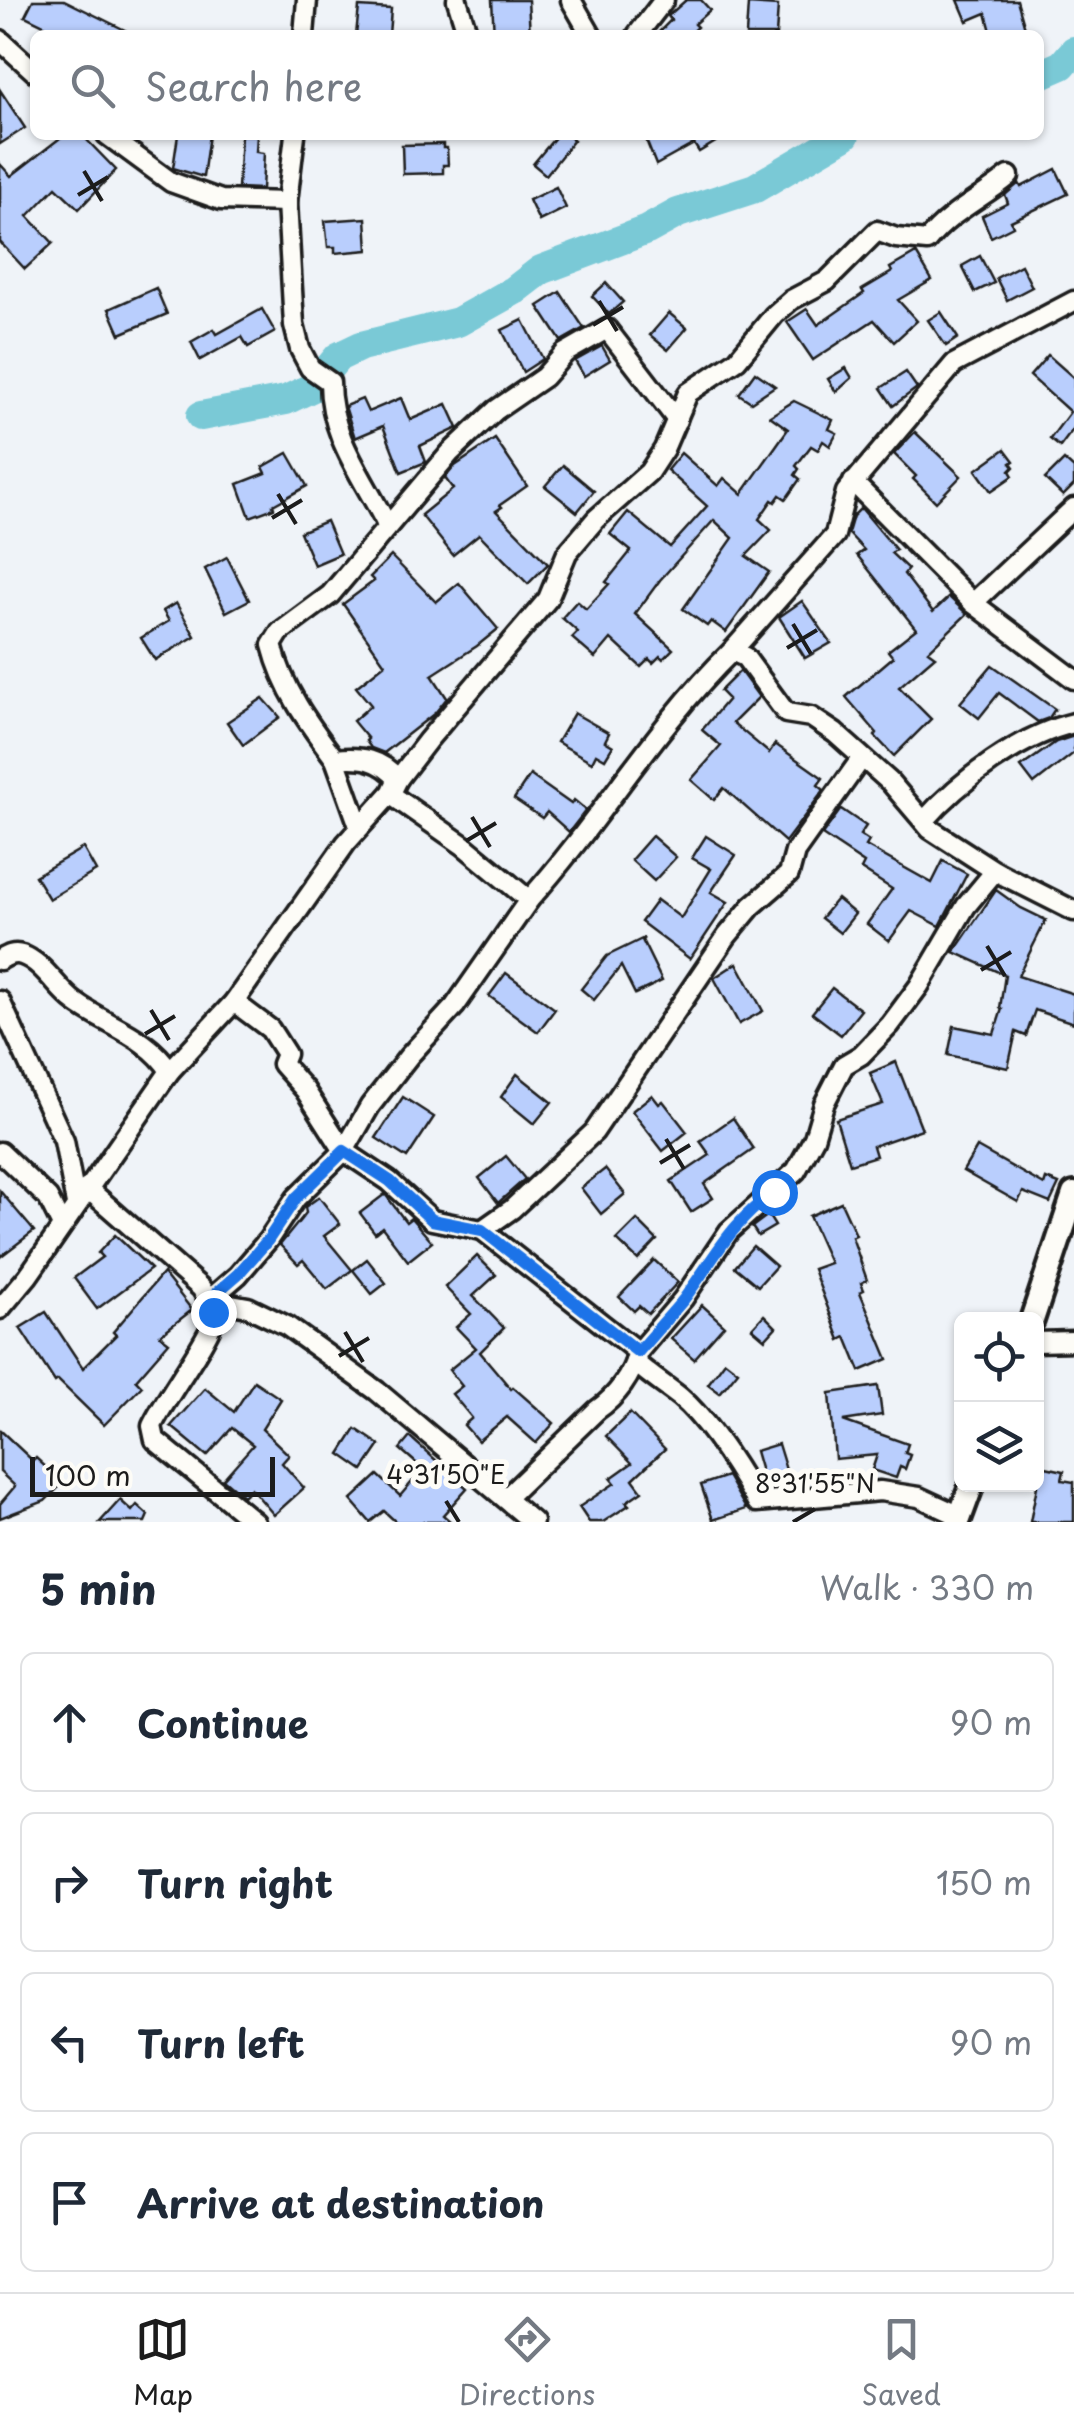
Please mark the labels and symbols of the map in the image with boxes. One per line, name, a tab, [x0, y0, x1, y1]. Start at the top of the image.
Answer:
route start	[752, 1170, 798, 1216]
route end	[191, 1290, 237, 1336]
scale bar	[30, 1452, 275, 1496]
text: 4°31'50"E	[387, 1455, 505, 1493]
text: 8°31'55"N	[755, 1464, 875, 1502]

